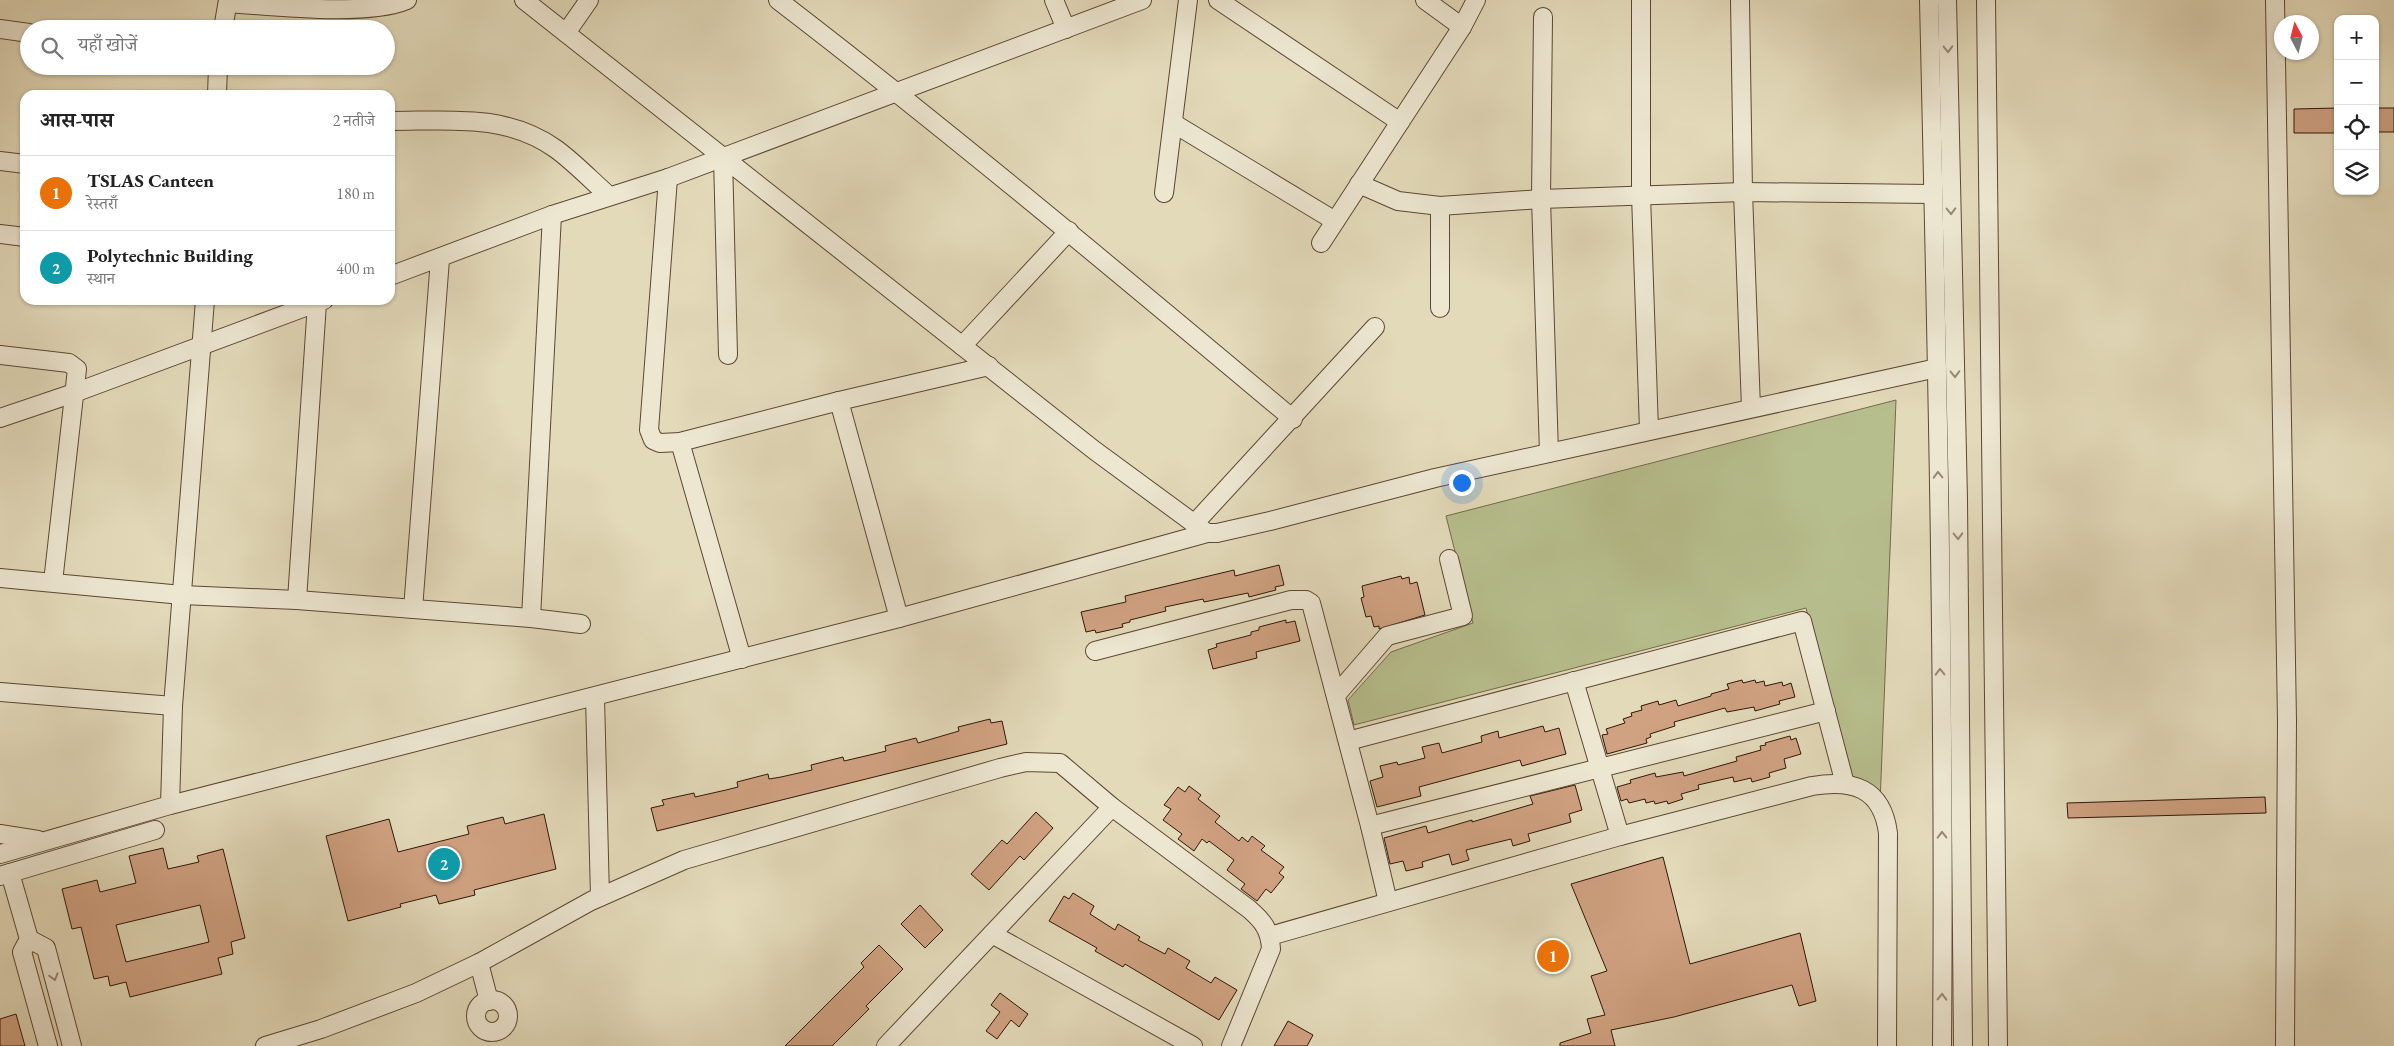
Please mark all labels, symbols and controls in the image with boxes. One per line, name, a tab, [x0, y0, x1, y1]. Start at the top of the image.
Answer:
north arrow	[2274, 15, 2319, 60]
map controls	[2334, 15, 2379, 195]
button: +	[2334, 15, 2379, 60]
search box	[20, 20, 395, 75]
text: यहाँ खोजें	[78, 32, 137, 57]
icon: search	[38, 34, 66, 62]
one-way arrow	[1943, 45, 1953, 53]
button: −	[2334, 60, 2379, 105]
button: locate	[2334, 105, 2379, 150]
text: आस-पास	[40, 106, 113, 133]
text: 2 नतीजे	[333, 110, 375, 131]
button: layers	[2334, 150, 2379, 195]
text: TSLAS Canteen	[87, 168, 214, 193]
text: 1	[52, 183, 60, 204]
text: 180 m	[336, 183, 375, 204]
text: रेस्तराँ	[87, 193, 118, 214]
one-way arrow	[1946, 207, 1957, 215]
text: Polytechnic Building	[87, 243, 253, 268]
text: 2	[52, 258, 60, 279]
text: 400 m	[336, 258, 375, 279]
text: स्थान	[87, 268, 115, 289]
one-way arrow	[1950, 370, 1960, 378]
your location	[1449, 470, 1475, 496]
one-way arrow	[1933, 471, 1943, 478]
one-way arrow	[1953, 532, 1963, 540]
one-way arrow	[1935, 668, 1945, 676]
one-way arrow	[1936, 831, 1947, 839]
pin: 2	[428, 845, 460, 883]
pin: 1	[1537, 937, 1569, 975]
one-way arrow	[48, 972, 58, 980]
one-way arrow	[1937, 993, 1947, 1001]

